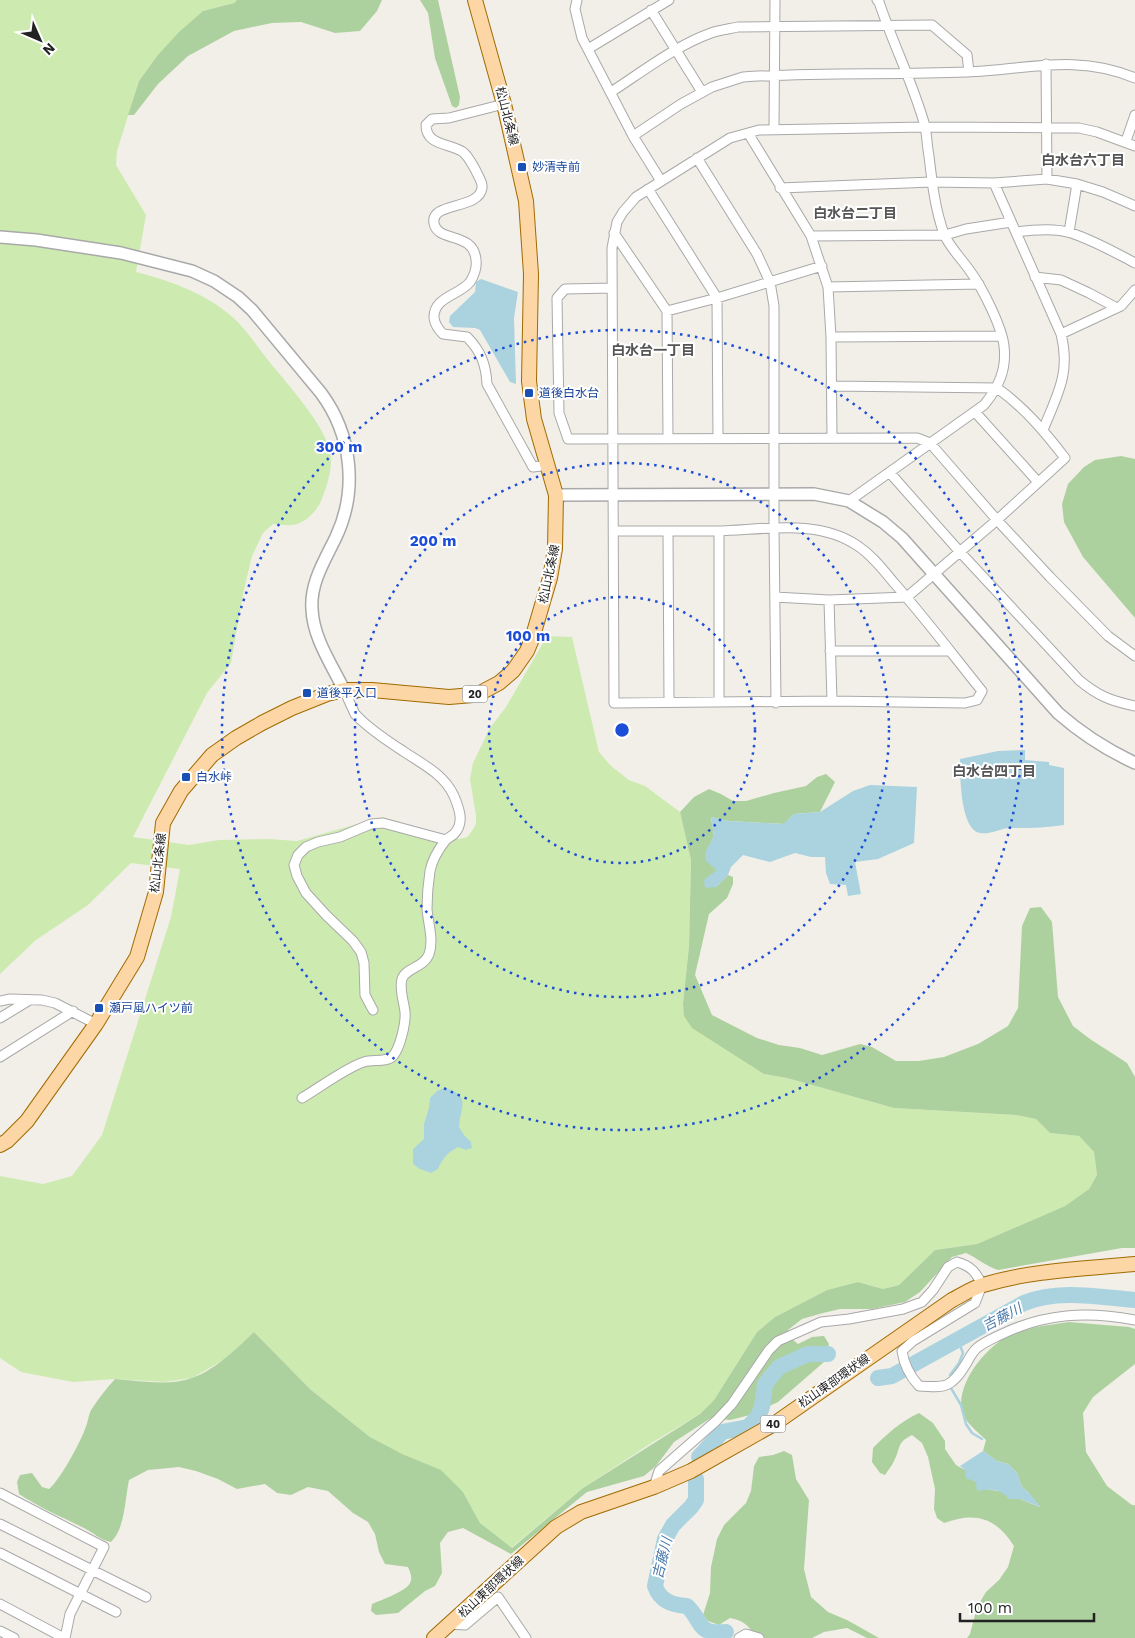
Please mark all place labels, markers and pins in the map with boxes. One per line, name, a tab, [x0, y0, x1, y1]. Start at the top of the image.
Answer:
place label: 妙清寺前	[532, 160, 580, 174]
marker: 妙清寺前	[516, 161, 528, 173]
place label: 道後白水台	[539, 386, 599, 400]
marker: 道後白水台	[523, 387, 535, 399]
place label: 道後平入口	[317, 686, 377, 700]
marker: 道後平入口	[301, 687, 313, 699]
centre of rings	[613, 721, 631, 739]
place label: 白水峠	[196, 770, 232, 784]
marker: 白水峠	[180, 771, 192, 783]
place label: 瀬戸風ハイツ前	[109, 1001, 193, 1015]
marker: 瀬戸風ハイツ前	[93, 1002, 105, 1014]

